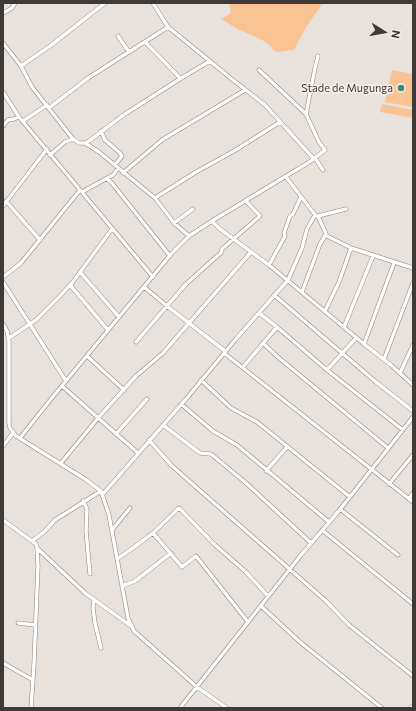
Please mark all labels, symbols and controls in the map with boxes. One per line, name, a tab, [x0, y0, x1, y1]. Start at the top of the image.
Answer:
north arrow	[364, 12, 404, 52]
text: N	[389, 29, 403, 40]
place label: Stade de Mugunga	[301, 81, 393, 95]
marker: Stade de Mugunga	[396, 83, 406, 93]

